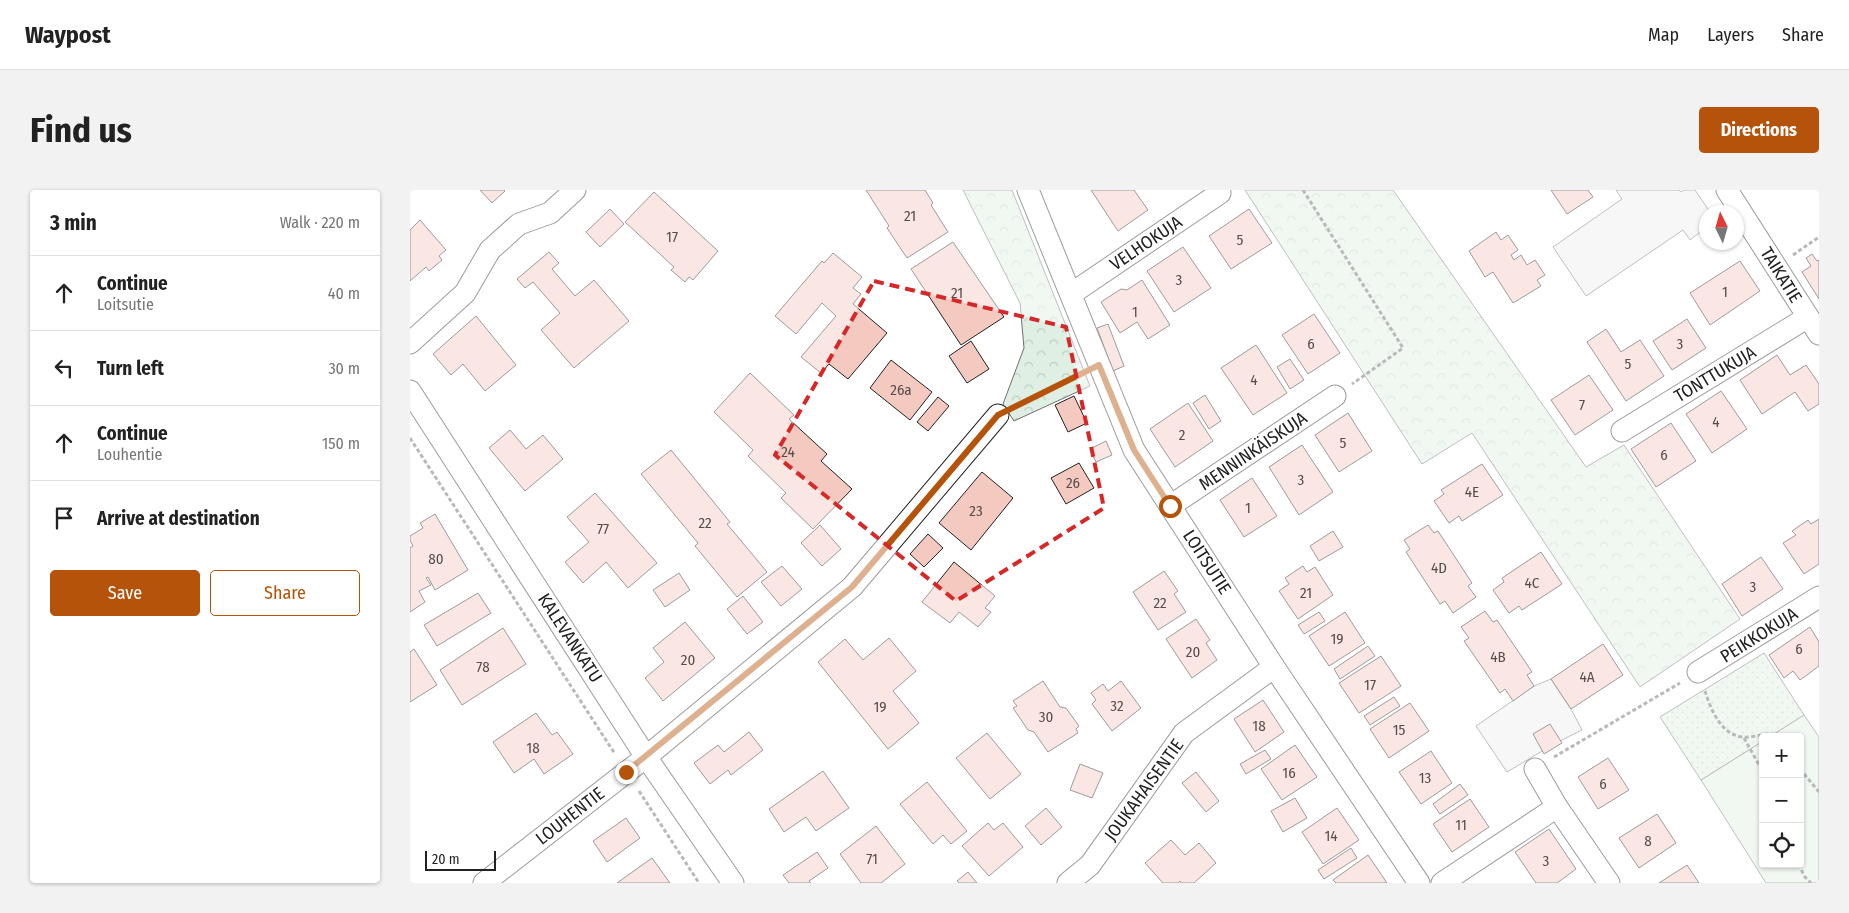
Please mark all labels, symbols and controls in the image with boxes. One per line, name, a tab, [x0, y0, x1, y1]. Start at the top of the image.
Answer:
text: Waypost	[25, 21, 111, 49]
text: Map	[1648, 24, 1679, 46]
text: Layers	[1707, 24, 1754, 46]
text: Share	[1782, 24, 1824, 46]
button: Directions	[1699, 107, 1819, 153]
text: Find us	[30, 109, 132, 151]
north arrow	[1699, 205, 1744, 250]
house number: 21	[904, 207, 916, 225]
text: 3 min	[50, 210, 97, 236]
street label: VELHOKUJA	[1106, 211, 1187, 275]
text: Walk · 220 m	[280, 213, 360, 232]
house number: 17	[666, 228, 678, 246]
house number: 5	[1237, 231, 1244, 249]
street label: TAIKATIE	[1755, 243, 1807, 307]
house number: 3	[1176, 271, 1183, 289]
text: Continue	[97, 272, 168, 295]
icon: ahead	[50, 279, 78, 307]
house number: 1	[1722, 283, 1728, 301]
text: 40 m	[328, 284, 360, 303]
house number: 21	[951, 284, 963, 302]
text: Loitsutie	[97, 295, 154, 314]
house number: 1	[1132, 303, 1138, 321]
house number: 6	[1307, 335, 1315, 353]
house number: 3	[1677, 335, 1684, 353]
street label: TONTTUKUJA	[1670, 341, 1760, 407]
icon: left	[50, 354, 78, 382]
house number: 5	[1625, 355, 1632, 373]
text: Turn left	[97, 357, 164, 380]
text: 30 m	[328, 359, 360, 378]
house number: 4	[1250, 371, 1258, 389]
house number: 26a	[890, 381, 912, 399]
house number: 7	[1579, 396, 1585, 414]
street label: MENNINKÄISKUJA	[1195, 406, 1312, 495]
house number: 4	[1712, 413, 1720, 431]
text: Continue	[97, 422, 168, 445]
house number: 2	[1179, 426, 1186, 444]
icon: ahead	[50, 429, 78, 457]
text: 150 m	[322, 434, 360, 453]
house number: 5	[1340, 434, 1347, 452]
house number: 24	[781, 443, 795, 461]
text: Louhentie	[97, 445, 162, 464]
house number: 6	[1660, 446, 1668, 464]
house number: 3	[1298, 471, 1305, 489]
house number: 26	[1066, 474, 1080, 492]
house number: 4E	[1465, 483, 1479, 501]
route start	[1159, 495, 1182, 518]
house number: 1	[1245, 499, 1251, 517]
house number: 23	[969, 502, 983, 520]
icon: arrive	[50, 504, 78, 532]
text: Arrive at destination	[97, 507, 260, 530]
house number: 22	[698, 514, 712, 532]
house number: 77	[597, 520, 609, 538]
street label: LOITSUTIE	[1178, 526, 1236, 598]
house number: 80	[428, 550, 444, 568]
house number: 4D	[1431, 559, 1447, 577]
button: Save	[50, 570, 200, 616]
button: Share	[210, 570, 360, 616]
house number: 4C	[1525, 574, 1540, 592]
house number: 3	[1750, 578, 1757, 596]
house number: 21	[1300, 584, 1312, 602]
street label: KALEVANKATU	[533, 589, 607, 687]
house number: 22	[1153, 594, 1167, 612]
street label: PEIKKOKUJA	[1716, 602, 1802, 667]
house number: 19	[1330, 630, 1344, 648]
house number: 6	[1795, 640, 1803, 658]
house number: 20	[1186, 643, 1200, 661]
house number: 4B	[1490, 648, 1506, 666]
house number: 20	[681, 651, 695, 669]
house number: 78	[476, 658, 490, 676]
house number: 4A	[1579, 668, 1595, 686]
house number: 17	[1364, 676, 1376, 694]
house number: 32	[1110, 697, 1124, 715]
house number: 19	[873, 698, 887, 716]
house number: 30	[1039, 708, 1053, 726]
house number: 18	[1252, 717, 1266, 735]
house number: 15	[1393, 721, 1405, 739]
map controls	[1759, 733, 1804, 868]
button: +	[1759, 733, 1804, 778]
street label: JOUKAHAISENTIE	[1100, 735, 1188, 845]
house number: 18	[526, 739, 540, 757]
route end	[615, 761, 638, 784]
house number: 16	[1282, 764, 1296, 782]
house number: 13	[1419, 769, 1432, 787]
house number: 6	[1599, 775, 1607, 793]
button: −	[1759, 778, 1804, 823]
street label: LOUHENTIE	[531, 782, 609, 850]
house number: 11	[1455, 816, 1467, 834]
button: locate	[1759, 823, 1804, 868]
house number: 14	[1324, 827, 1338, 845]
house number: 8	[1644, 832, 1652, 850]
scale bar	[425, 848, 496, 871]
house number: 71	[866, 850, 878, 868]
text: 20 m	[432, 851, 460, 868]
house number: 3	[1543, 852, 1550, 870]

